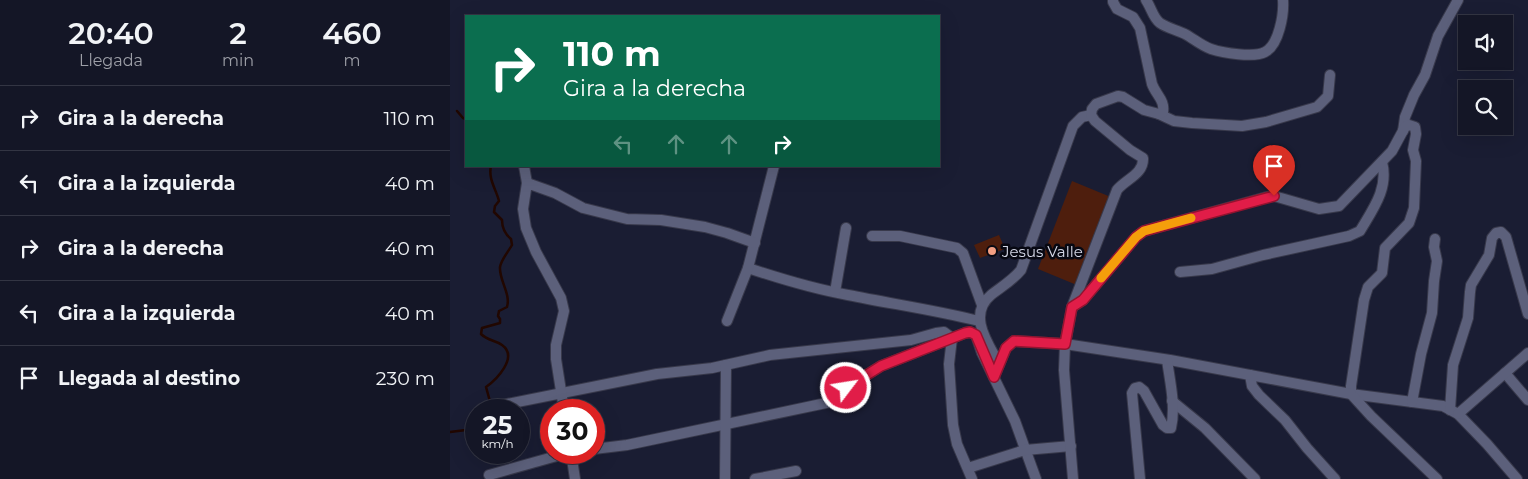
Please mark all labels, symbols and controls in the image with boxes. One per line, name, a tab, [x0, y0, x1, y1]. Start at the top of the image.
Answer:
text: 20:40	[68, 15, 154, 52]
text: 2	[229, 15, 247, 52]
text: 460	[322, 15, 382, 52]
map controls	[1458, 15, 1513, 135]
button: sound	[1458, 15, 1513, 70]
text: 110 m	[563, 32, 661, 75]
icon: right	[480, 35, 545, 100]
text: Llegada	[79, 51, 143, 70]
text: min	[222, 51, 254, 70]
text: m	[344, 51, 361, 70]
text: Gira a la derecha	[563, 75, 746, 102]
button: search	[1458, 80, 1513, 135]
icon: right	[15, 104, 43, 132]
text: Gira a la derecha	[58, 107, 224, 130]
text: 110 m	[384, 107, 435, 130]
icon: left	[609, 130, 637, 158]
icon: ahead	[662, 130, 690, 158]
icon: ahead	[715, 130, 743, 158]
icon: right	[768, 130, 796, 158]
pin	[1253, 145, 1295, 196]
icon: arrive	[1260, 152, 1288, 180]
icon: left	[15, 169, 43, 197]
text: Gira a la izquierda	[58, 172, 236, 195]
text: 40 m	[385, 172, 435, 195]
icon: right	[15, 234, 43, 262]
text: Gira a la derecha	[58, 237, 224, 260]
text: 40 m	[385, 237, 435, 260]
place label: Jesus Valle	[1001, 242, 1083, 261]
marker: Jesus Valle	[986, 245, 998, 257]
icon: left	[15, 299, 43, 327]
text: Gira a la izquierda	[58, 302, 236, 325]
text: 40 m	[385, 302, 435, 325]
position arrow	[819, 361, 871, 413]
icon: arrive	[15, 364, 43, 392]
text: Llegada al destino	[58, 367, 240, 390]
text: 230 m	[376, 367, 435, 390]
speed limit sign: 30	[540, 399, 605, 464]
text: 25	[483, 410, 512, 440]
text: km/h	[481, 436, 514, 451]

